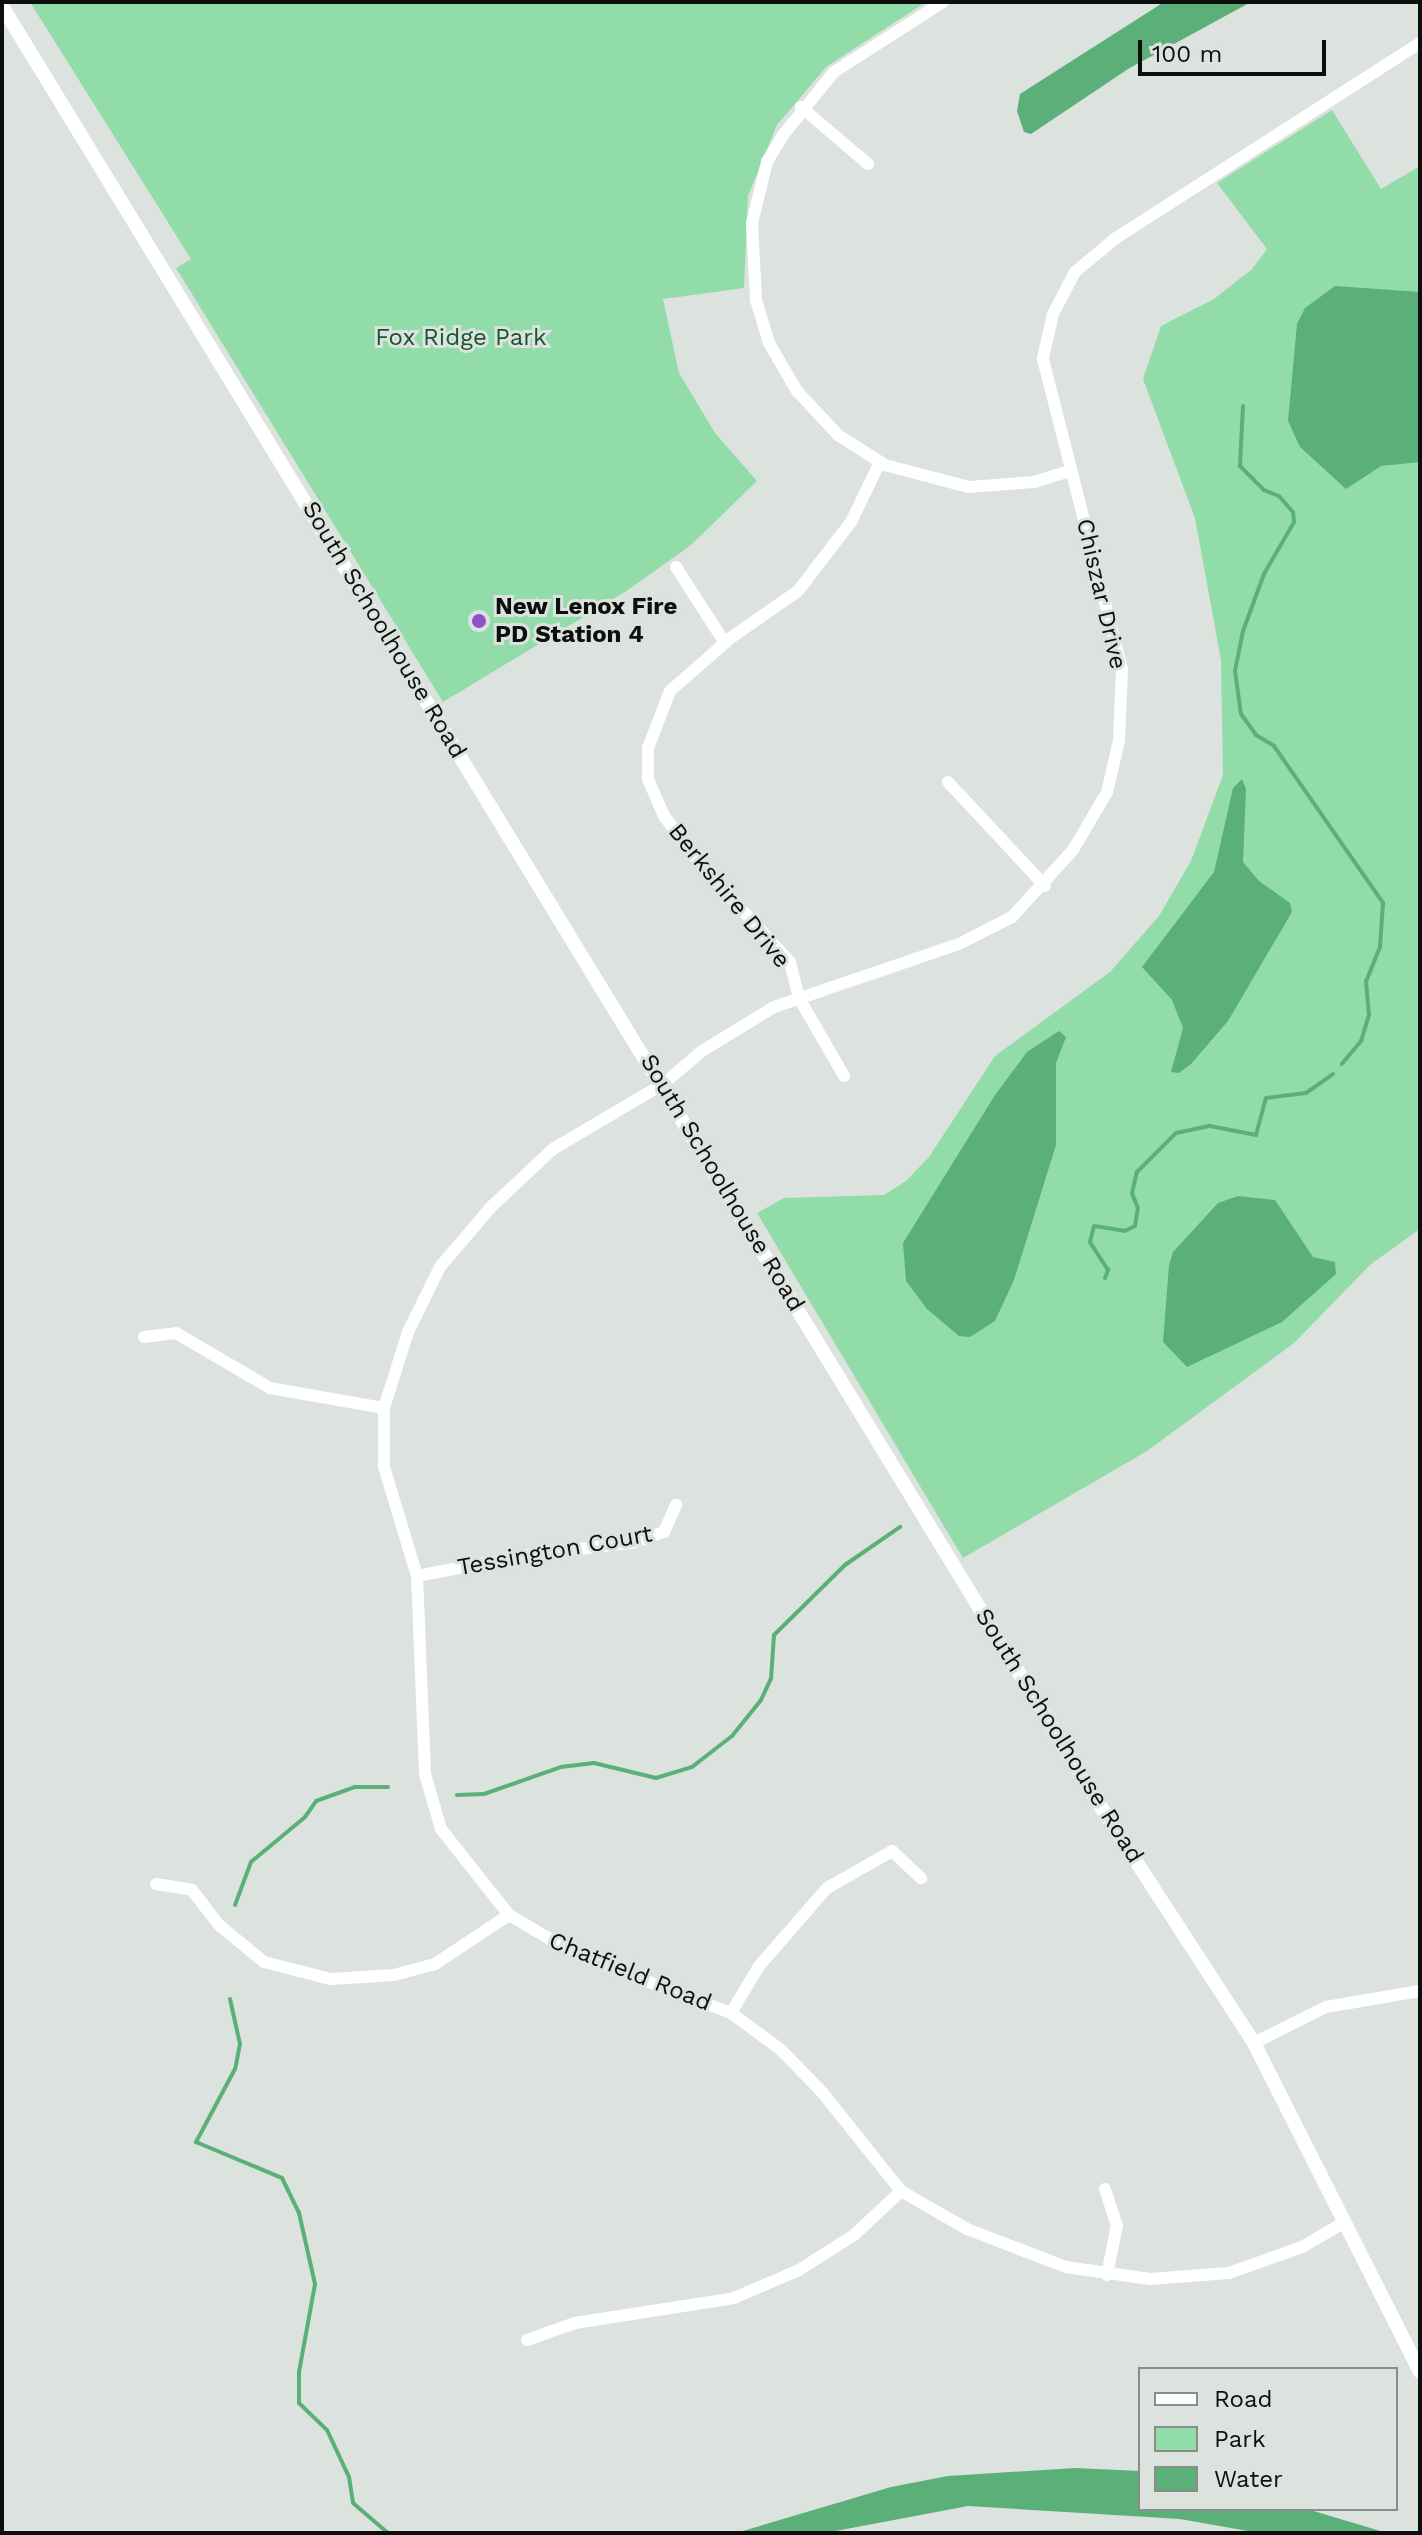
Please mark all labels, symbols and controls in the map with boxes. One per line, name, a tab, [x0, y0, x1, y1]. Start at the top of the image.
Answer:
scale bar	[1142, 24, 1330, 74]
text: 100 m	[1152, 40, 1222, 68]
park label: Fox Ridge Park	[375, 324, 547, 352]
street label: South Schoolhouse Road	[296, 496, 472, 764]
street label: Chiszar Drive	[1070, 516, 1132, 672]
place label: New Lenox Fire PD Station 4	[495, 593, 678, 649]
marker: New Lenox Fire PD Station 4	[470, 612, 488, 630]
street label: Berkshire Drive	[662, 818, 796, 974]
street label: South Schoolhouse Road	[634, 1049, 810, 1317]
street label: Tessington Court	[455, 1520, 655, 1582]
street label: South Schoolhouse Road	[969, 1603, 1149, 1869]
street label: Chatfield Road	[544, 1926, 716, 2018]
legend	[1138, 2367, 1398, 2511]
text: Road	[1214, 2385, 1273, 2413]
text: Park	[1214, 2425, 1266, 2453]
text: Water	[1214, 2465, 1283, 2493]

